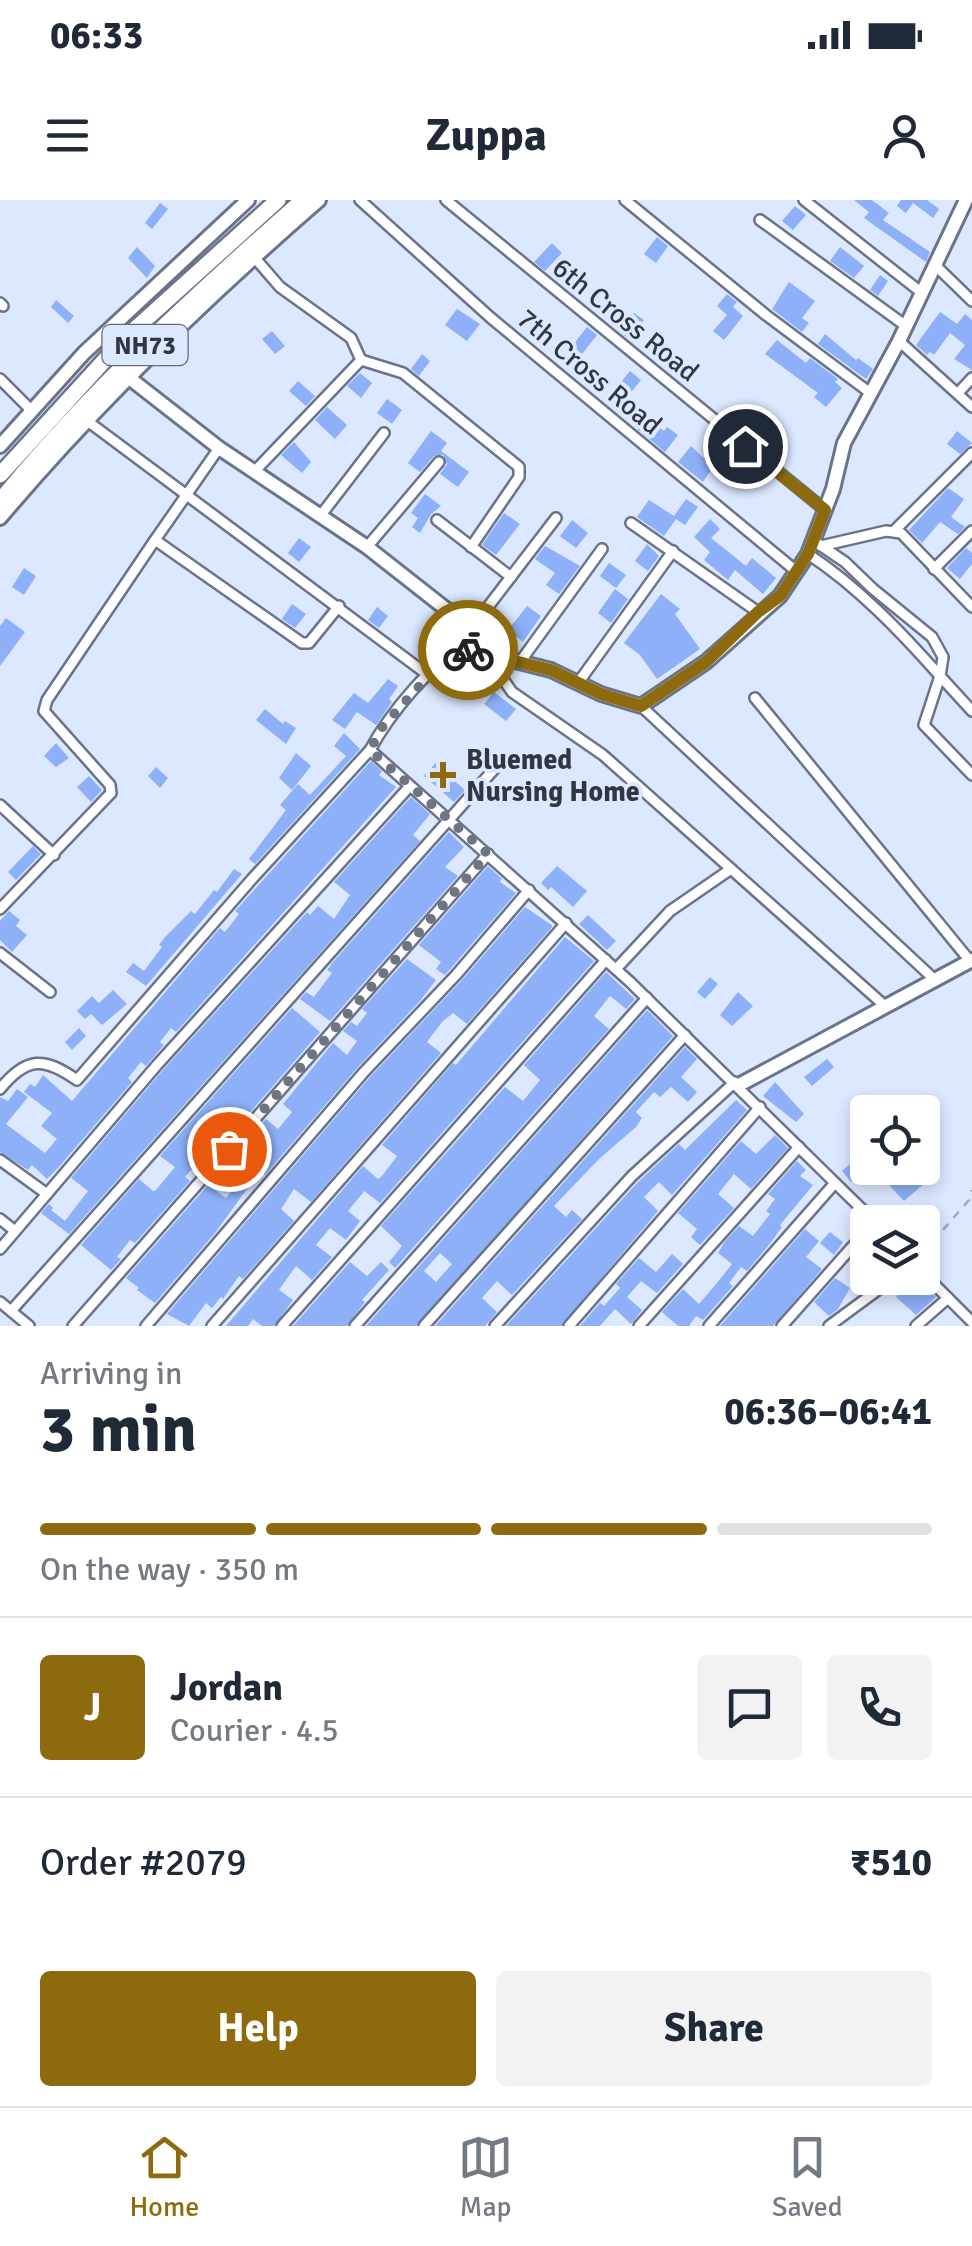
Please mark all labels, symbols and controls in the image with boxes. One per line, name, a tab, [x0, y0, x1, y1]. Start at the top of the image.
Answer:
text: 06:33	[50, 12, 143, 59]
icon: menu	[40, 108, 95, 163]
text: Zuppa	[425, 108, 547, 163]
icon: person	[877, 108, 932, 163]
street label: 6th Cross Road	[545, 250, 705, 389]
street label: 7th Cross Road	[510, 301, 669, 442]
road number: NH73	[102, 325, 188, 365]
pin	[703, 404, 788, 489]
icon: home	[718, 419, 773, 474]
courier	[418, 600, 518, 700]
icon: bike	[441, 623, 496, 678]
place label: Bluemed Nursing Home	[466, 743, 640, 809]
marker: Bluemed Nursing Home	[430, 762, 456, 788]
map controls	[850, 1095, 940, 1295]
button: locate	[850, 1095, 940, 1185]
pin	[187, 1107, 272, 1192]
icon: bag	[202, 1122, 257, 1177]
button: layers	[850, 1205, 940, 1295]
text: Arriving in	[40, 1354, 182, 1393]
text: 06:36–06:41	[724, 1388, 932, 1435]
text: 3 min	[40, 1390, 197, 1470]
text: On the way · 350 m	[40, 1550, 299, 1589]
button: chat	[697, 1655, 802, 1760]
button: phone	[827, 1655, 932, 1760]
text: Jordan	[170, 1664, 283, 1711]
text: J	[84, 1684, 101, 1731]
text: Courier · 4.5	[170, 1711, 339, 1750]
text: Order #2079	[40, 1839, 247, 1886]
text: ₹510	[850, 1839, 932, 1886]
button: Help	[40, 1971, 476, 2086]
button: Share	[496, 1971, 932, 2086]
tab: Home	[129, 2130, 199, 2224]
tab: Map	[458, 2130, 513, 2224]
tab: Saved	[772, 2130, 843, 2224]

